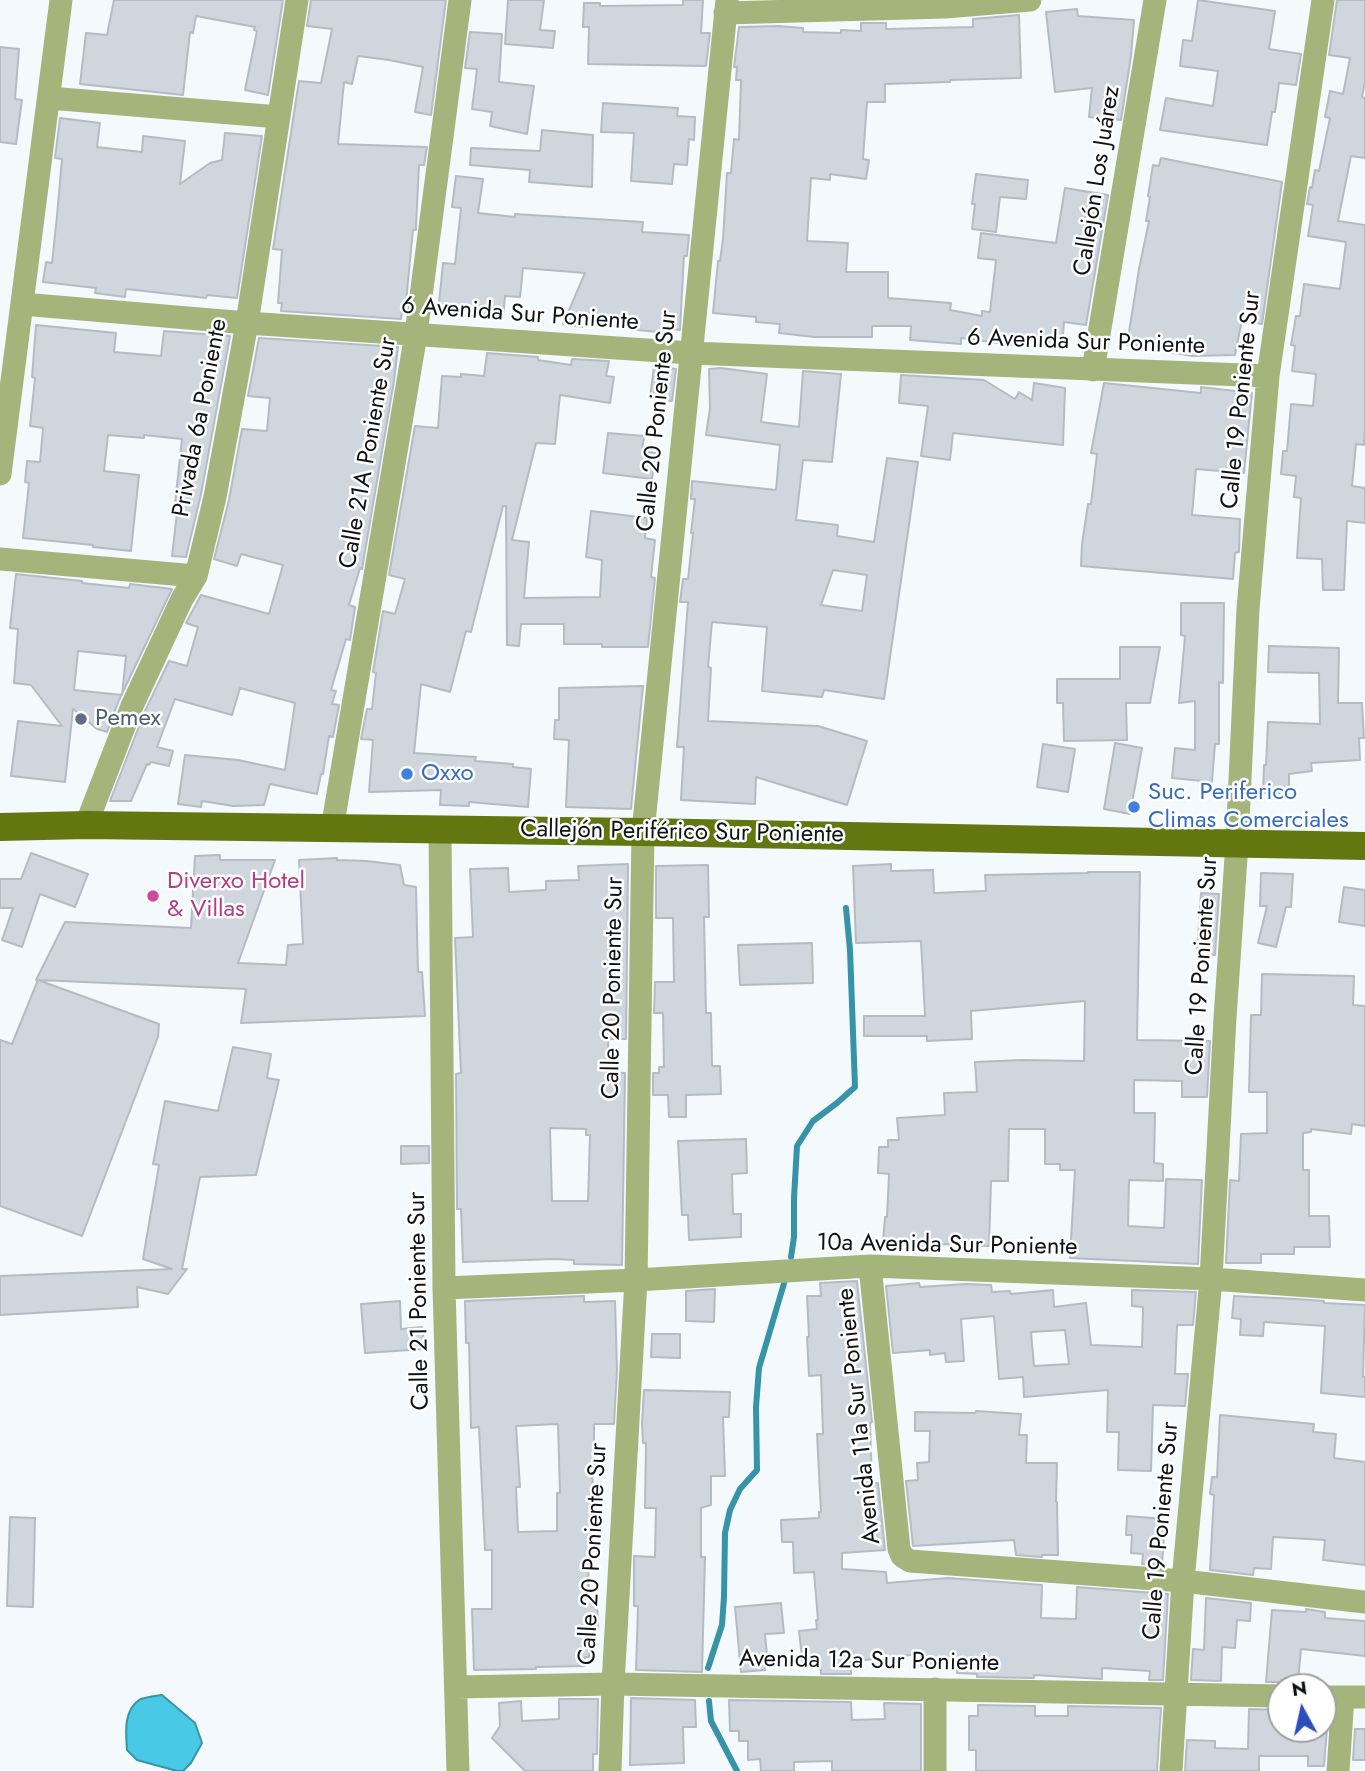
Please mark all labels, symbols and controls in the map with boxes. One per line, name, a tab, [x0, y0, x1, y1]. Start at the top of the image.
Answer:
street label: Callejón Los Juárez	[1069, 84, 1127, 278]
street label: Calle 19 Poniente Sur	[1216, 290, 1268, 510]
street label: 6 Avenida Sur Poniente	[400, 292, 640, 338]
street label: Calle 20 Poniente Sur	[632, 309, 684, 533]
street label: Privada 6a Poniente	[168, 316, 234, 520]
street label: 6 Avenida Sur Poniente	[967, 324, 1205, 362]
street label: Calle 21A Poniente Sur	[334, 335, 404, 571]
place label: Pemex	[95, 705, 161, 733]
marker: Pemex	[73, 711, 89, 727]
place label: Oxxo	[421, 760, 474, 788]
marker: Oxxo	[399, 766, 415, 782]
place label: Suc. Periferico Climas Comerciales	[1148, 779, 1349, 835]
marker: Suc. Periferico Climas Comerciales	[1126, 799, 1142, 815]
street label: Callejón Periférico Sur Poniente	[520, 816, 844, 850]
street label: Calle 19 Poniente Sur	[1181, 856, 1225, 1076]
place label: Diverxo Hotel & Villas	[167, 868, 305, 924]
street label: Calle 20 Poniente Sur	[598, 877, 630, 1099]
marker: Diverxo Hotel & Villas	[145, 888, 161, 904]
street label: Calle 21 Poniente Sur	[404, 1191, 436, 1411]
street label: 10a Avenida Sur Poniente	[816, 1229, 1078, 1263]
street label: Avenida 11a Sur Poniente	[832, 1286, 888, 1546]
street label: Calle 19 Poniente Sur	[1138, 1421, 1186, 1641]
street label: Calle 20 Poniente Sur	[574, 1442, 614, 1666]
street label: Avenida 12a Sur Poniente	[739, 1645, 999, 1679]
north arrow	[1267, 1673, 1337, 1743]
text: N	[1290, 1674, 1309, 1703]

